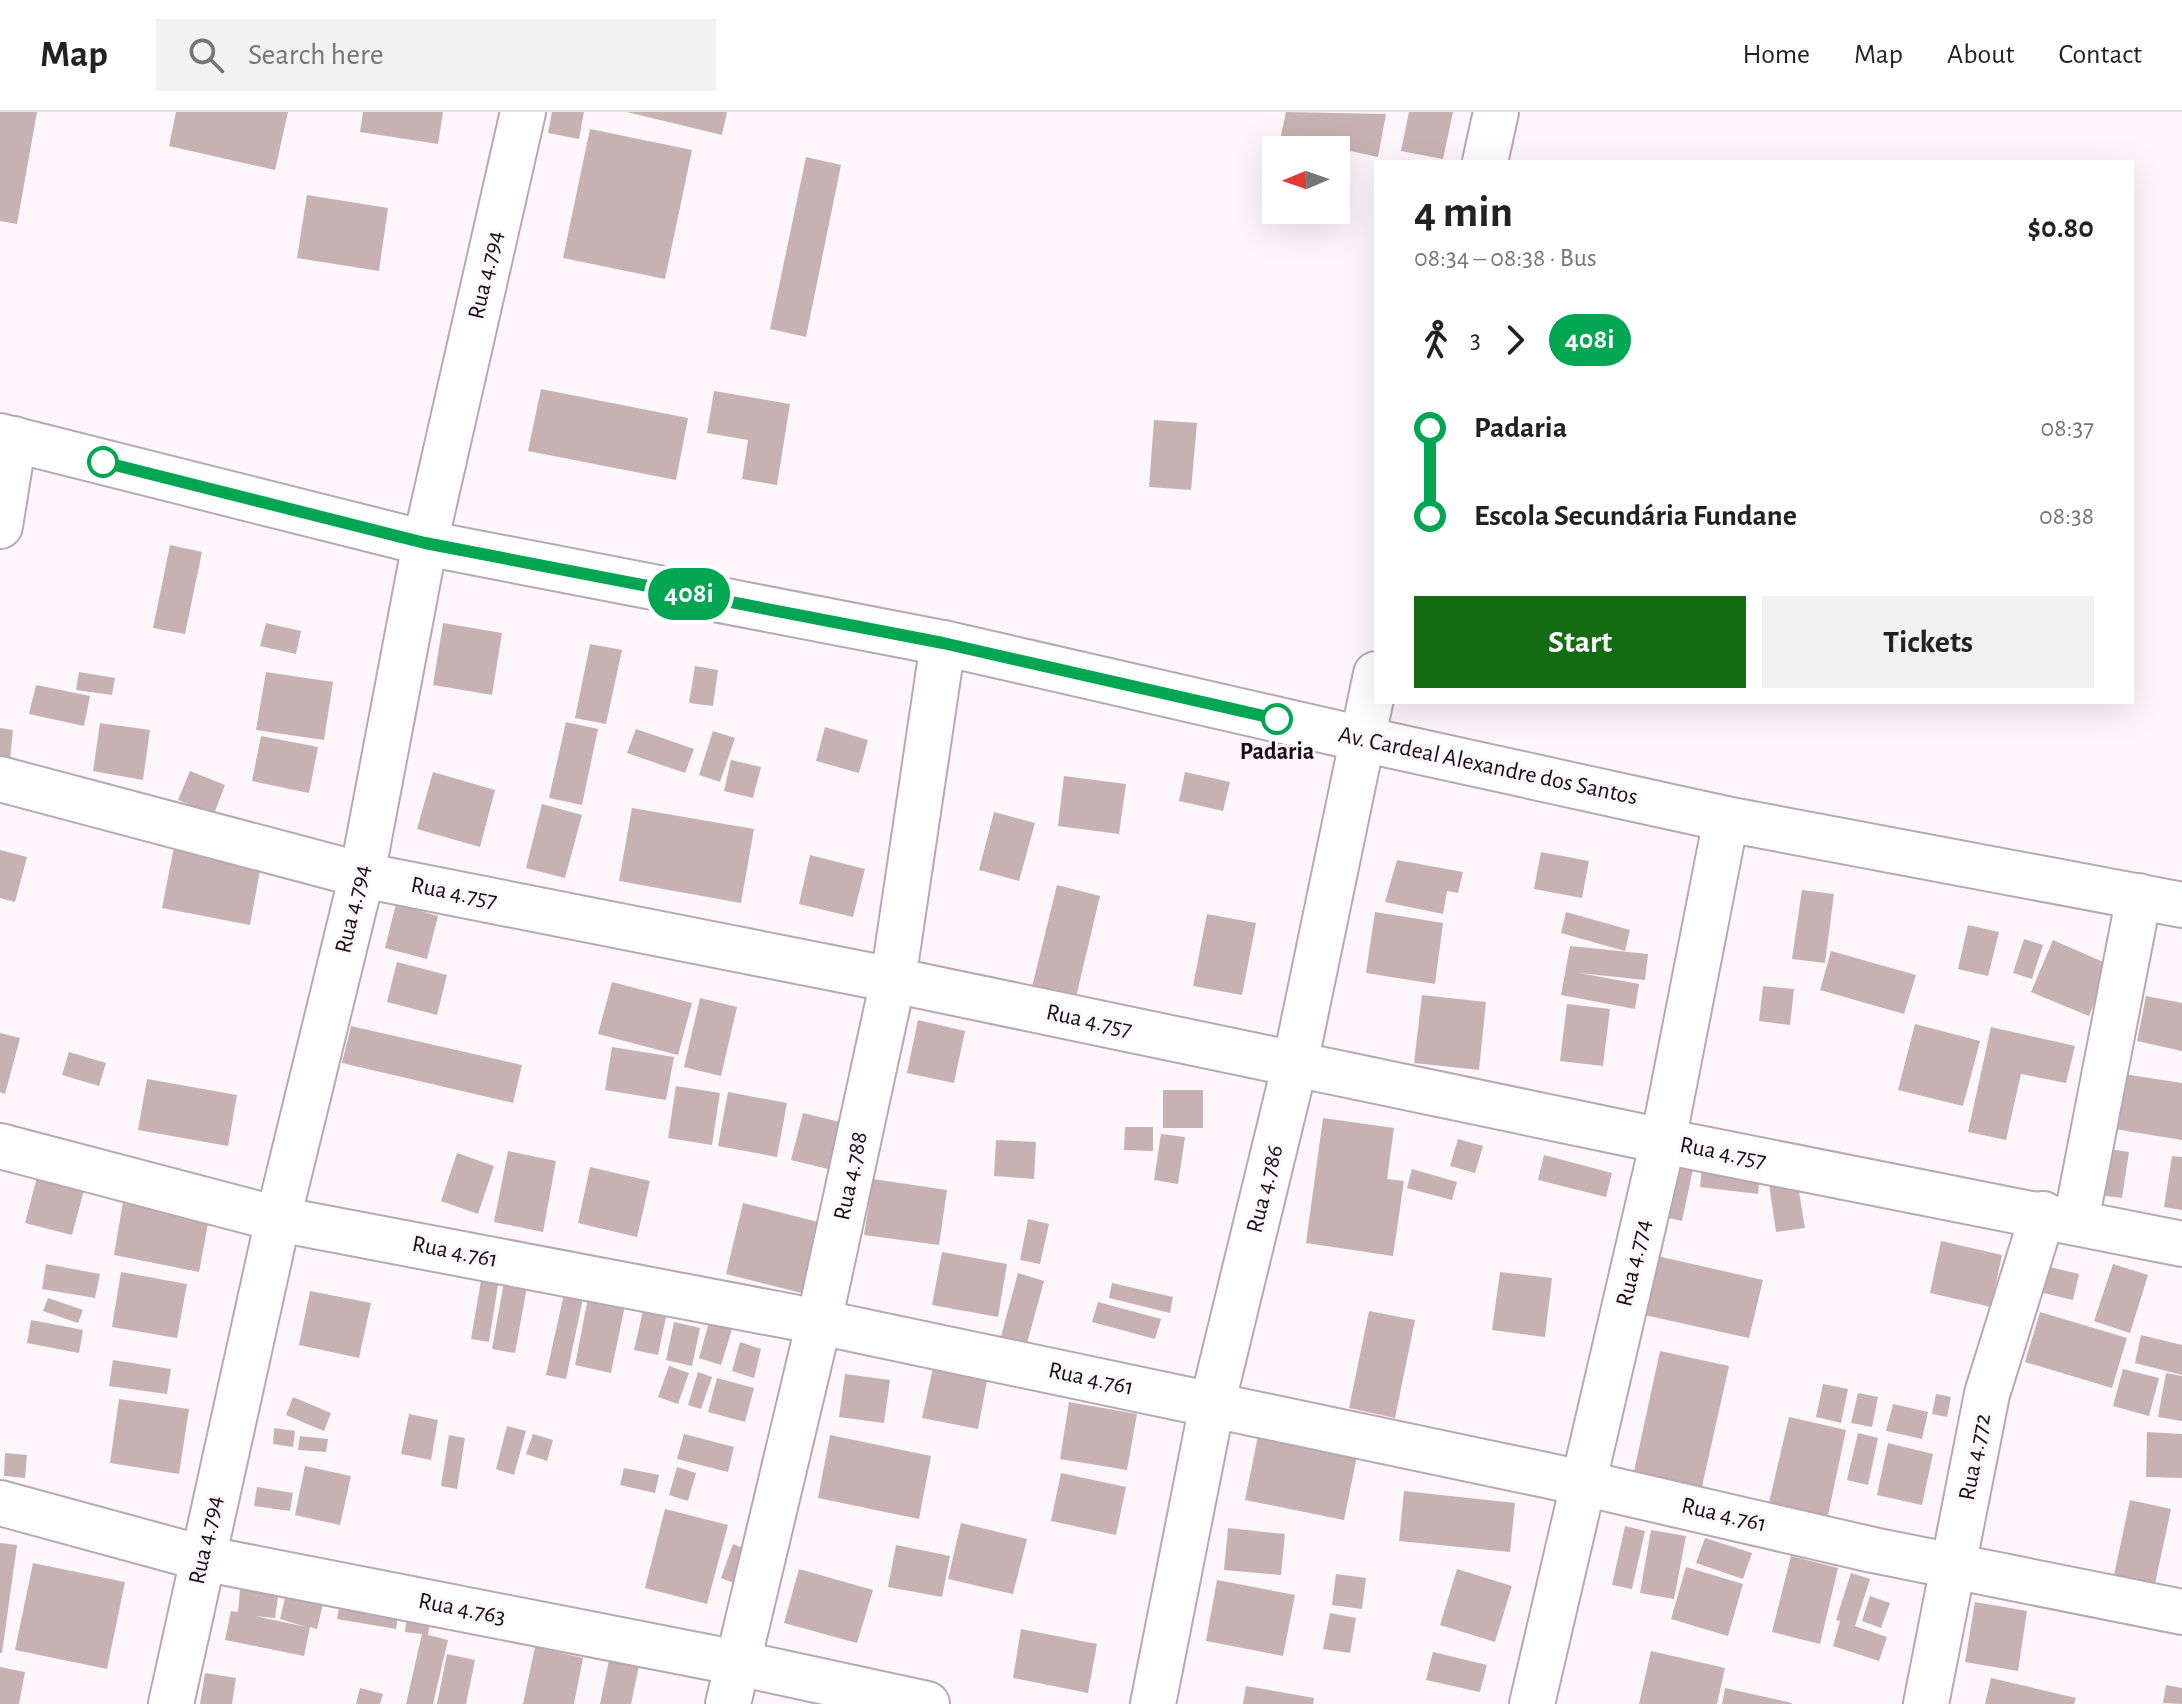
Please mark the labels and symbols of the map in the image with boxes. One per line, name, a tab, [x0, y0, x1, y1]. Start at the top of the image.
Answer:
north arrow	[1262, 136, 1350, 224]
street label: Rua 4.794	[464, 228, 508, 322]
unlabelled marker	[88, 447, 118, 477]
line badge: 408i	[633, 568, 745, 620]
marker: Padaria	[1262, 704, 1292, 734]
street label: Av. Cardeal Alexandre dos Santos	[1336, 723, 1640, 809]
place label: Padaria	[1240, 740, 1314, 764]
street label: Rua 4.794	[331, 862, 375, 956]
street label: Rua 4.757	[409, 873, 499, 913]
street label: Rua 4.757	[1044, 1000, 1134, 1042]
street label: Rua 4.788	[830, 1130, 872, 1222]
street label: Rua 4.757	[1678, 1133, 1768, 1173]
street label: Rua 4.786	[1242, 1143, 1288, 1235]
street label: Rua 4.774	[1612, 1217, 1656, 1309]
street label: Rua 4.761	[410, 1232, 500, 1272]
street label: Rua 4.761	[1046, 1358, 1136, 1400]
street label: Rua 4.772	[1955, 1411, 1995, 1503]
street label: Rua 4.794	[185, 1493, 227, 1587]
street label: Rua 4.761	[1679, 1494, 1769, 1536]
street label: Rua 4.763	[416, 1589, 508, 1629]

